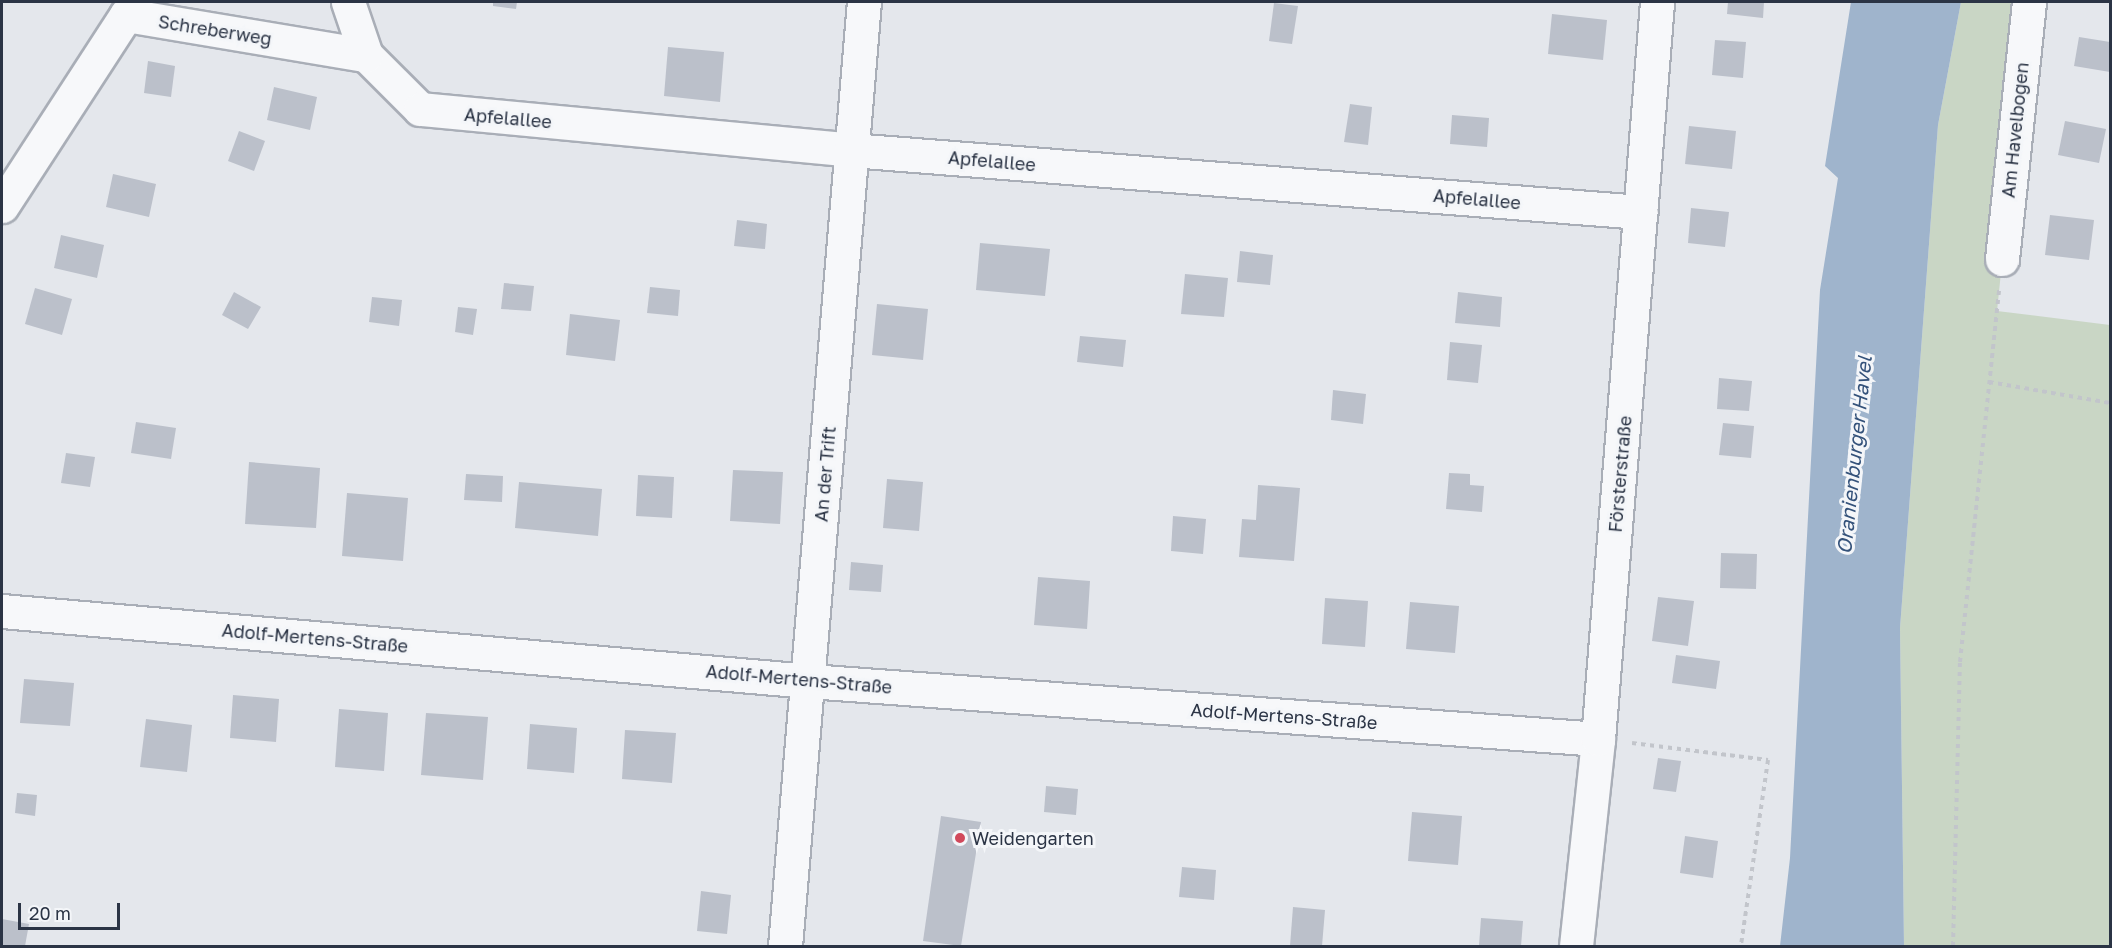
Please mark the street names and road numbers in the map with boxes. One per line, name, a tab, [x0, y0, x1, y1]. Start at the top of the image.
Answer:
street label: Schreberweg	[157, 10, 273, 50]
street label: Am Havelbogen	[1997, 61, 2033, 199]
street label: Apfelallee	[463, 103, 553, 133]
street label: Apfelallee	[947, 146, 1037, 176]
street label: Apfelallee	[1432, 184, 1522, 214]
street label: Försterstraße	[1604, 415, 1636, 533]
street label: An der Trift	[810, 425, 840, 523]
street label: Adolf-Mertens-Straße	[221, 619, 409, 657]
street label: Adolf-Mertens-Straße	[705, 660, 893, 698]
street label: Adolf-Mertens-Straße	[1190, 699, 1378, 733]

